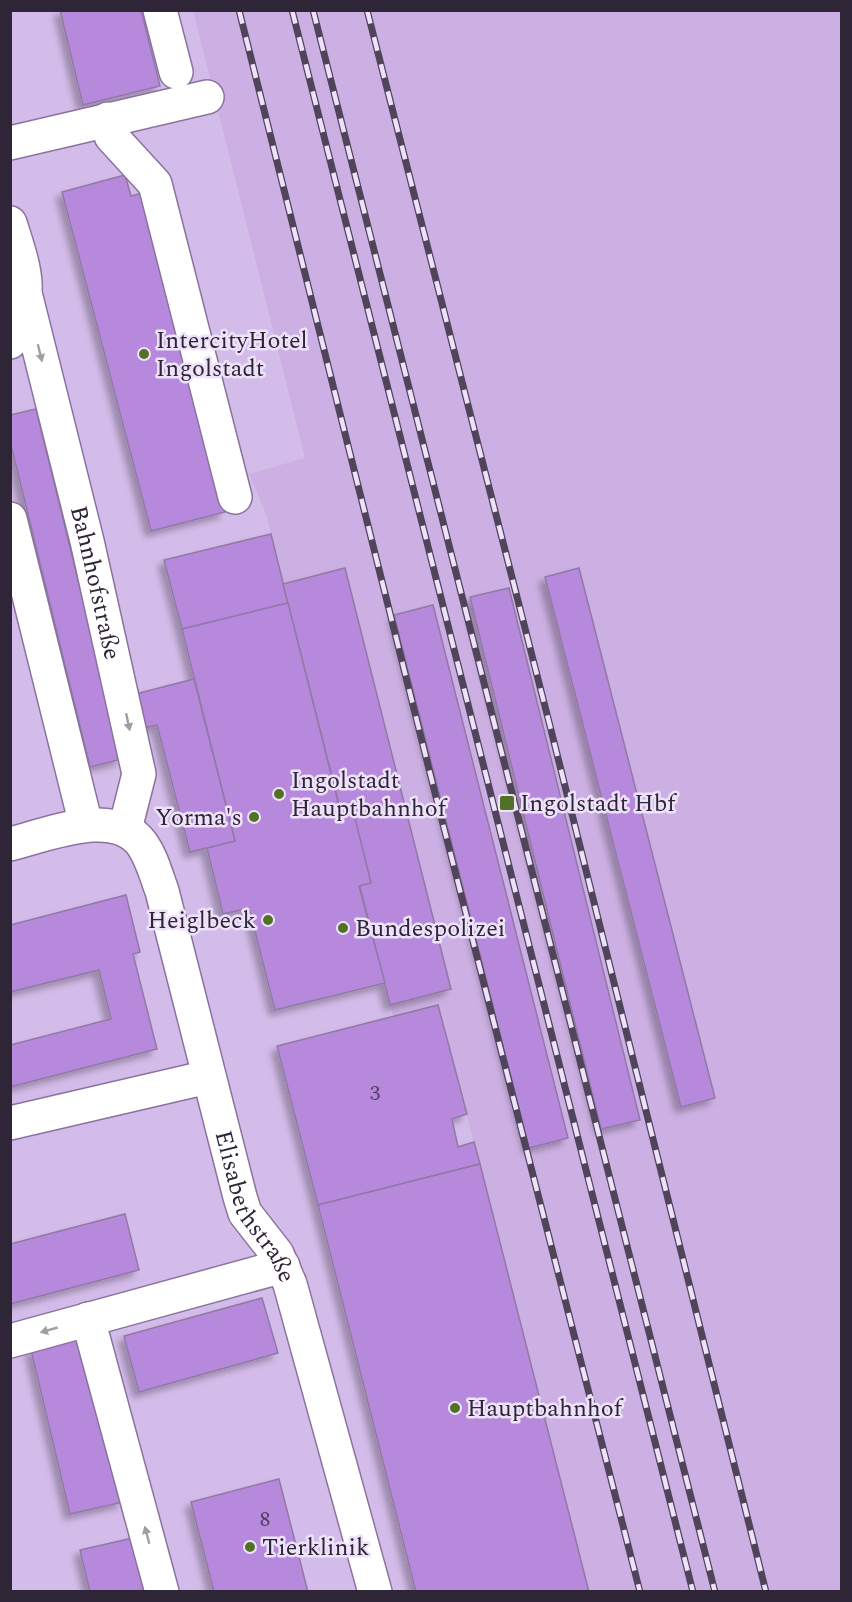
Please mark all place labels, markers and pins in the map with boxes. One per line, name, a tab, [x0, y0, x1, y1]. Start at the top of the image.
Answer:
place label: IntercityHotel Ingolstadt	[156, 323, 308, 387]
marker: IntercityHotel Ingolstadt	[137, 347, 151, 361]
place label: Ingolstadt Hauptbahnhof	[291, 763, 448, 827]
place label: Ingolstadt Hbf	[520, 786, 677, 822]
marker: Ingolstadt Hauptbahnhof	[272, 787, 286, 801]
marker: Ingolstadt Hbf	[498, 794, 516, 812]
place label: Yorma's	[155, 800, 242, 836]
marker: Yorma's	[247, 810, 261, 824]
place label: Heiglbeck	[147, 903, 256, 939]
place label: Bundespolizei	[355, 911, 505, 947]
marker: Heiglbeck	[261, 913, 275, 927]
marker: Bundespolizei	[336, 921, 350, 935]
place label: Hauptbahnhof	[467, 1391, 624, 1427]
marker: Hauptbahnhof	[448, 1401, 462, 1415]
place label: Tierklinik	[262, 1530, 369, 1566]
marker: Tierklinik	[243, 1540, 257, 1554]

